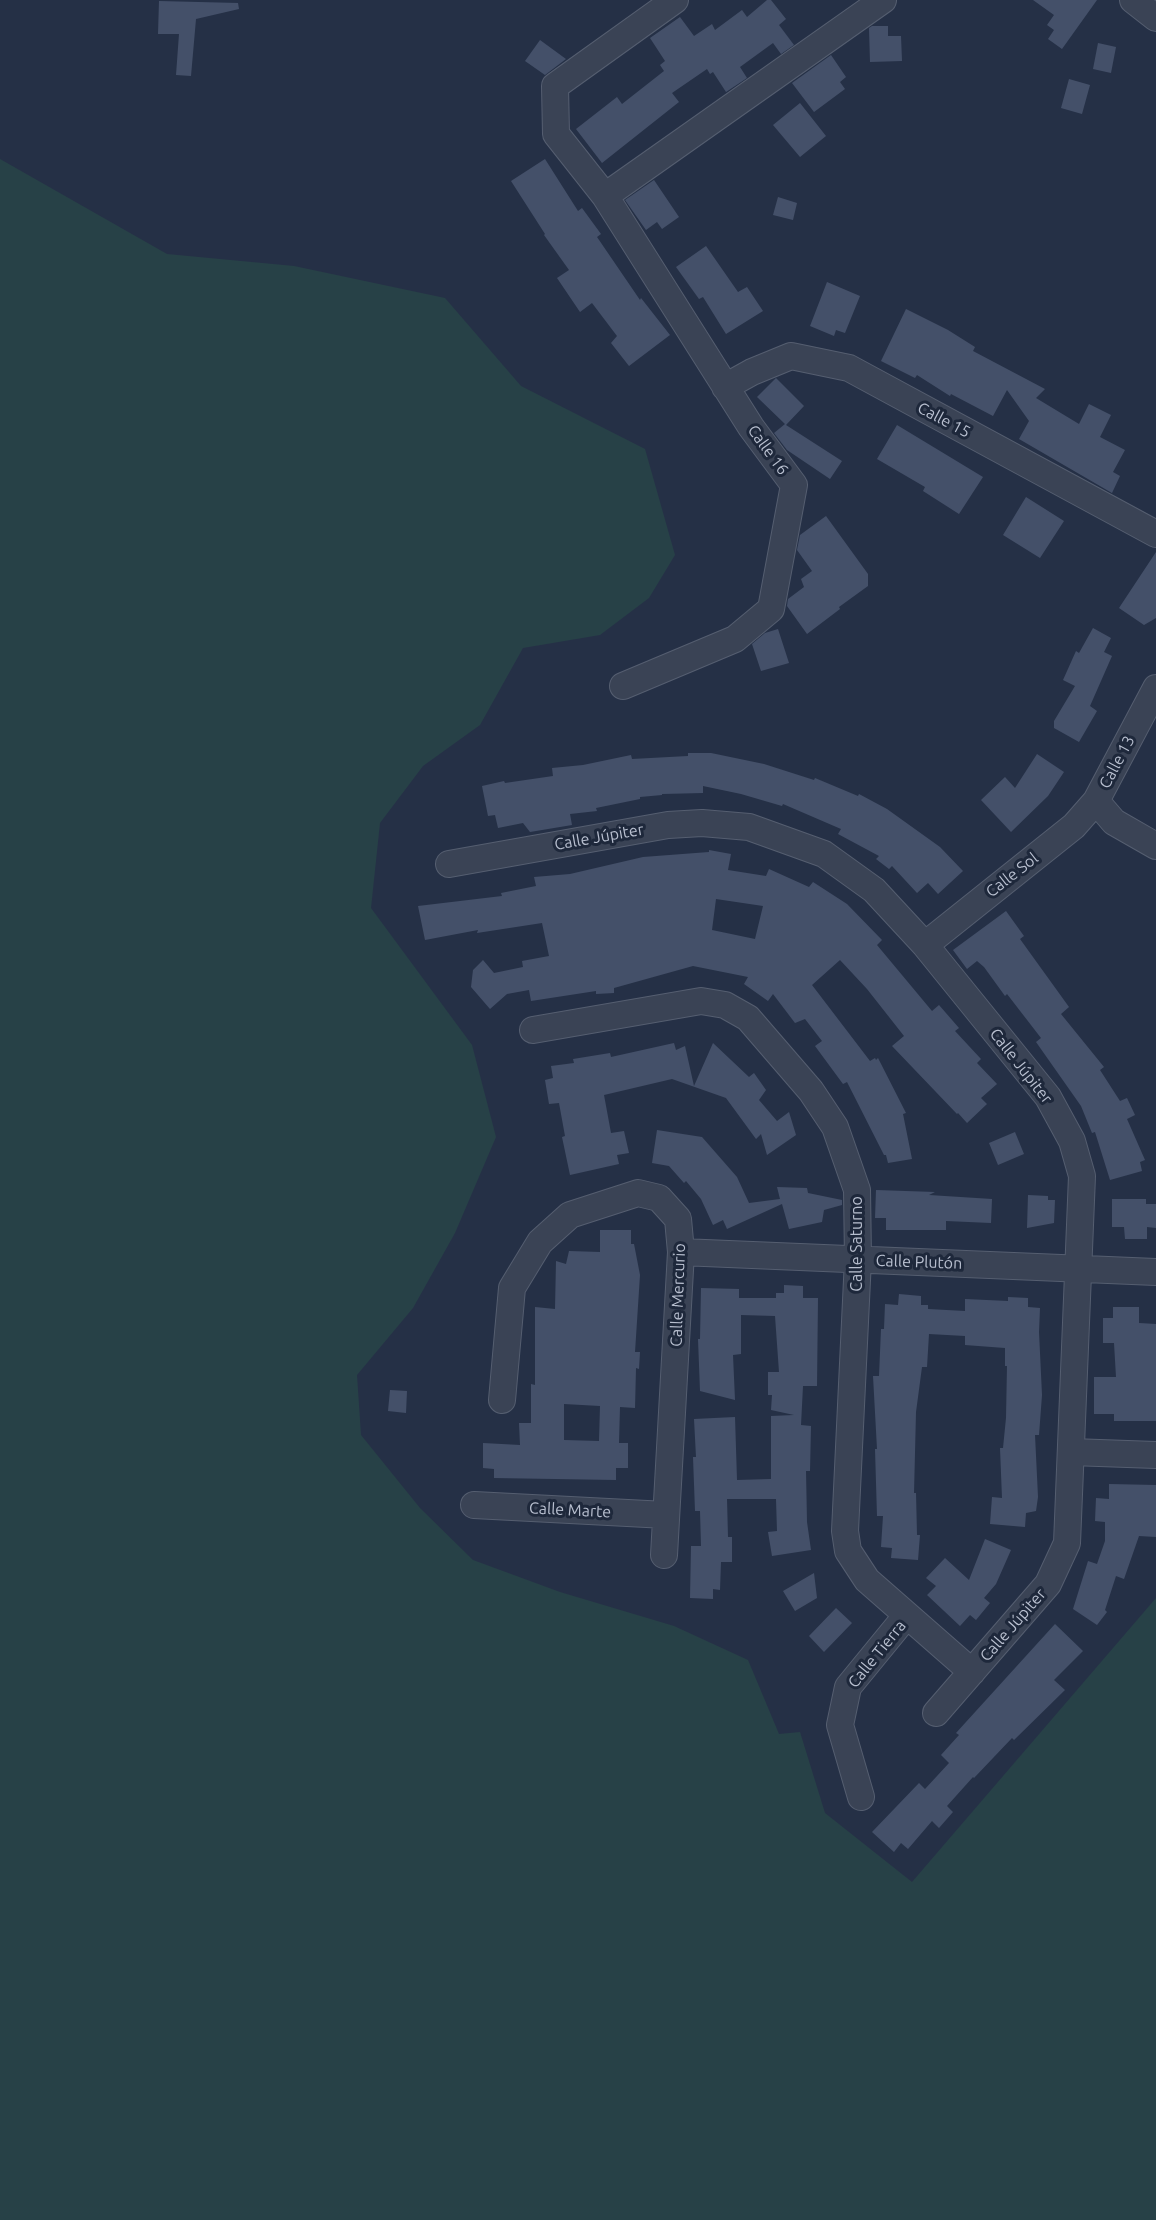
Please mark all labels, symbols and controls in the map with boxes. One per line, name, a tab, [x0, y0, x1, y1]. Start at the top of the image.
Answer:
street label: Calle 15	[914, 398, 974, 442]
street label: Calle 16	[743, 421, 793, 479]
street label: Calle 13	[1095, 732, 1139, 792]
street label: Calle Júpiter	[553, 820, 645, 854]
street label: Calle Sol	[982, 849, 1042, 901]
street label: Calle Júpiter	[986, 1024, 1056, 1108]
street label: Calle Saturno	[847, 1196, 867, 1292]
street label: Calle Mercurio	[667, 1243, 689, 1347]
street label: Calle Plutón	[875, 1251, 963, 1273]
street label: Calle Marte	[528, 1498, 612, 1522]
street label: Calle Júpiter	[976, 1585, 1050, 1665]
street label: Calle Tierra	[844, 1616, 910, 1692]

